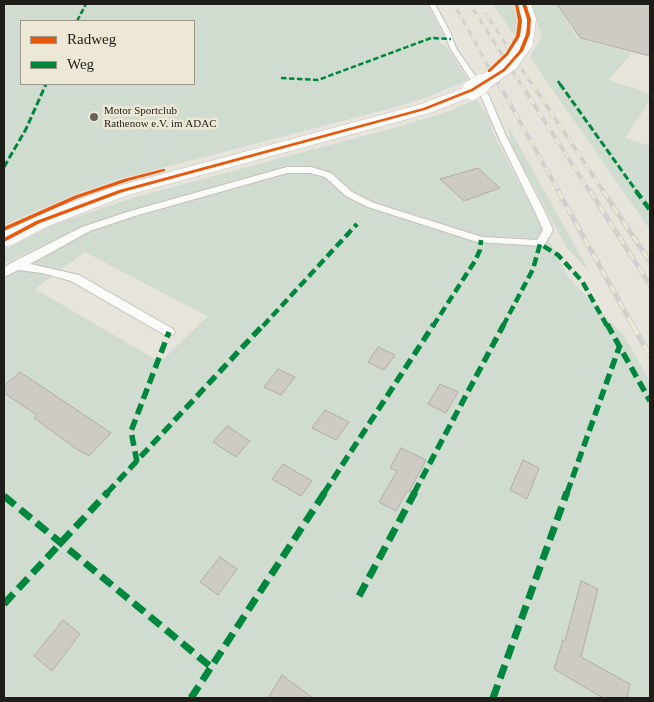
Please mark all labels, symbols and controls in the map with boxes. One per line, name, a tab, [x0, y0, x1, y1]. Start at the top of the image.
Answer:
legend	[20, 20, 195, 85]
text: Radweg	[67, 31, 116, 47]
text: Weg	[67, 56, 94, 72]
place label: Motor Sportclub Rathenow e.V. im ADAC	[104, 104, 217, 130]
marker: Motor Sportclub Rathenow e.V. im ADAC	[88, 111, 100, 123]

